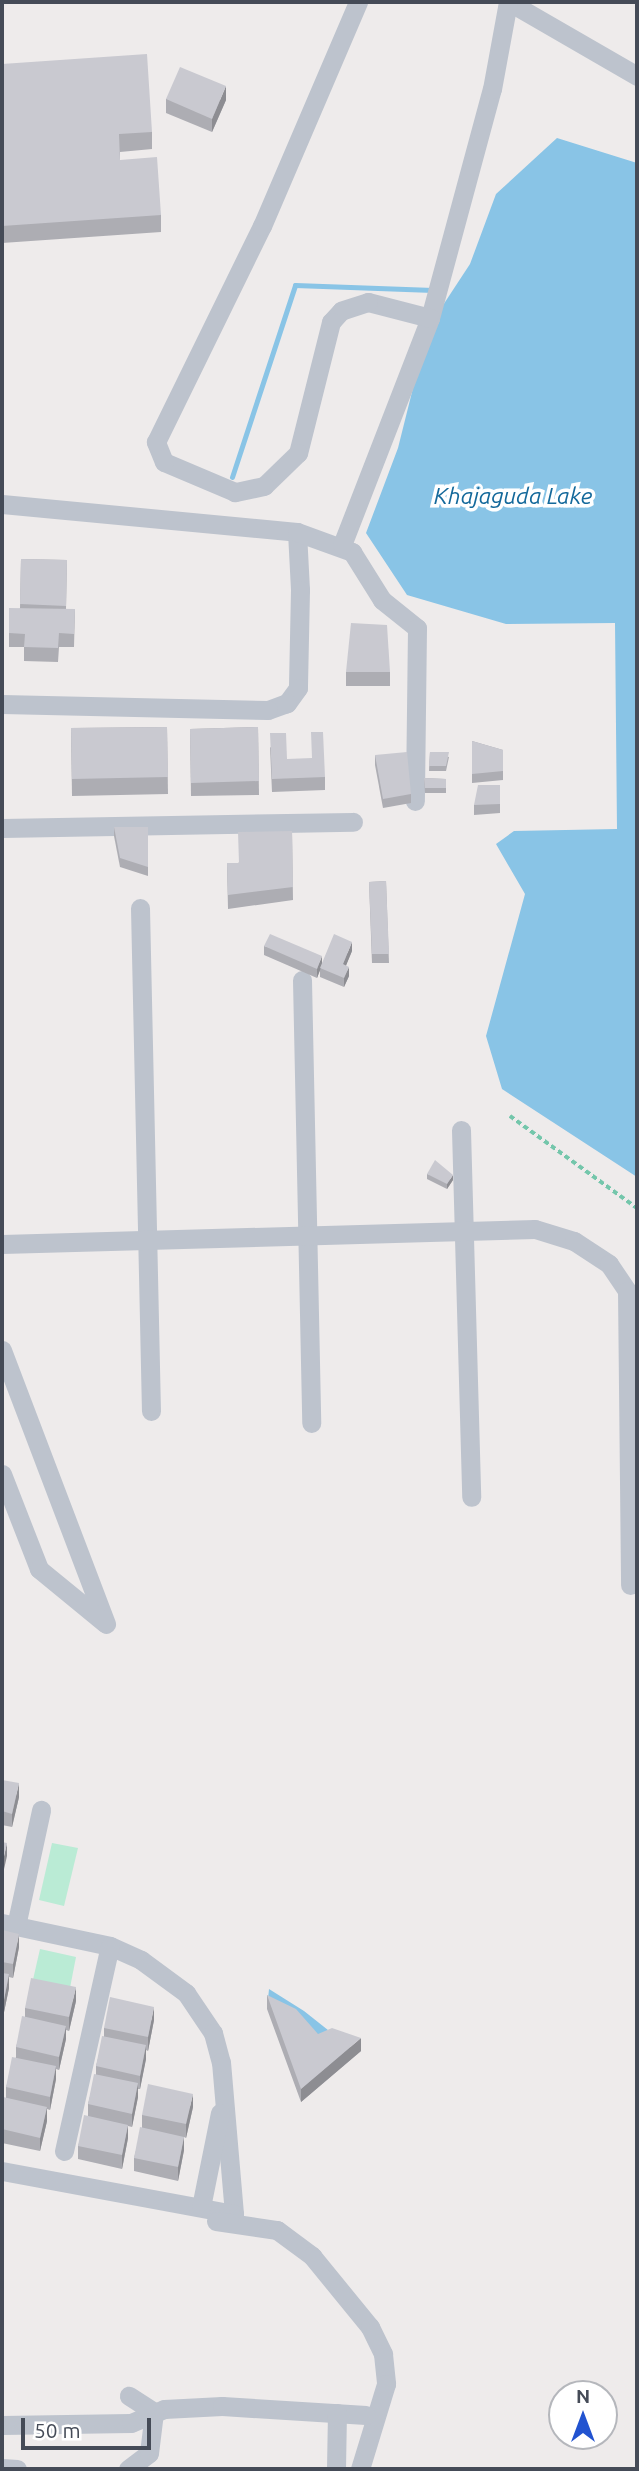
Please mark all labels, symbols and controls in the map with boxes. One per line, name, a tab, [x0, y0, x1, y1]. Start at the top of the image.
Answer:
water label: Khajaguda Lake	[434, 482, 592, 510]
north arrow	[548, 2380, 618, 2450]
text: N	[576, 2385, 590, 2407]
scale bar	[24, 2404, 154, 2448]
text: 50 m	[34, 2418, 81, 2442]

